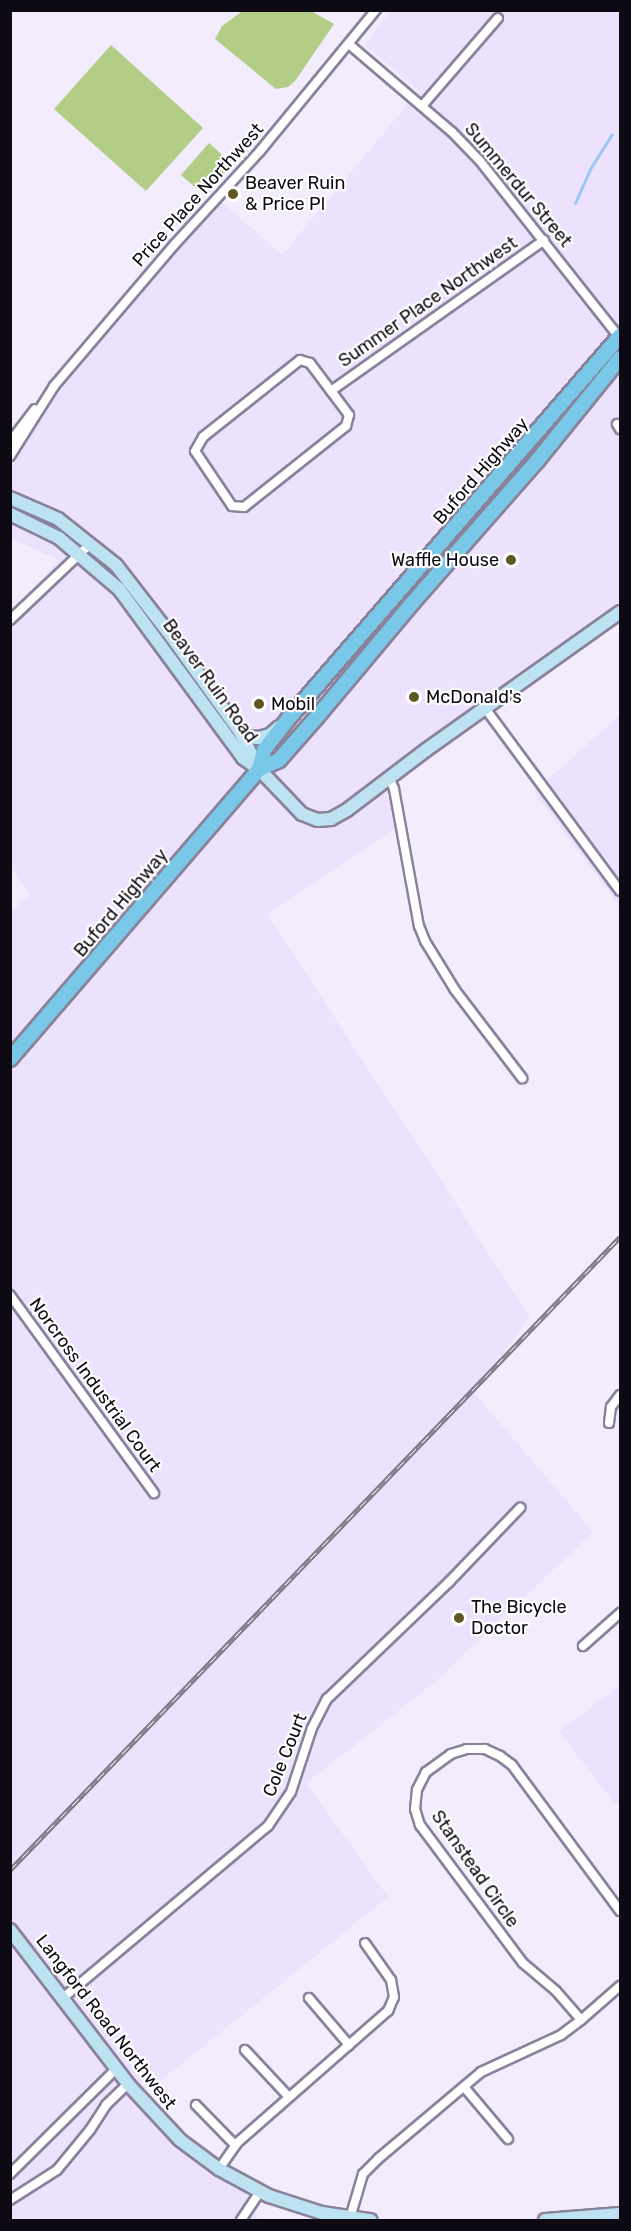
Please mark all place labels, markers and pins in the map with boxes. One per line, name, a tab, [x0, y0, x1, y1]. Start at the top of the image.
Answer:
place label: Beaver Ruin & Price Pl	[245, 173, 346, 216]
marker: Beaver Ruin & Price Pl	[226, 187, 240, 201]
place label: Waffle House	[391, 549, 499, 571]
marker: Waffle House	[504, 553, 518, 567]
place label: McDonald's	[426, 686, 522, 708]
marker: McDonald's	[407, 690, 421, 704]
place label: Mobil	[271, 693, 315, 715]
marker: Mobil	[252, 697, 266, 711]
place label: The Bicycle Doctor	[471, 1597, 567, 1640]
marker: The Bicycle Doctor	[452, 1611, 466, 1625]

